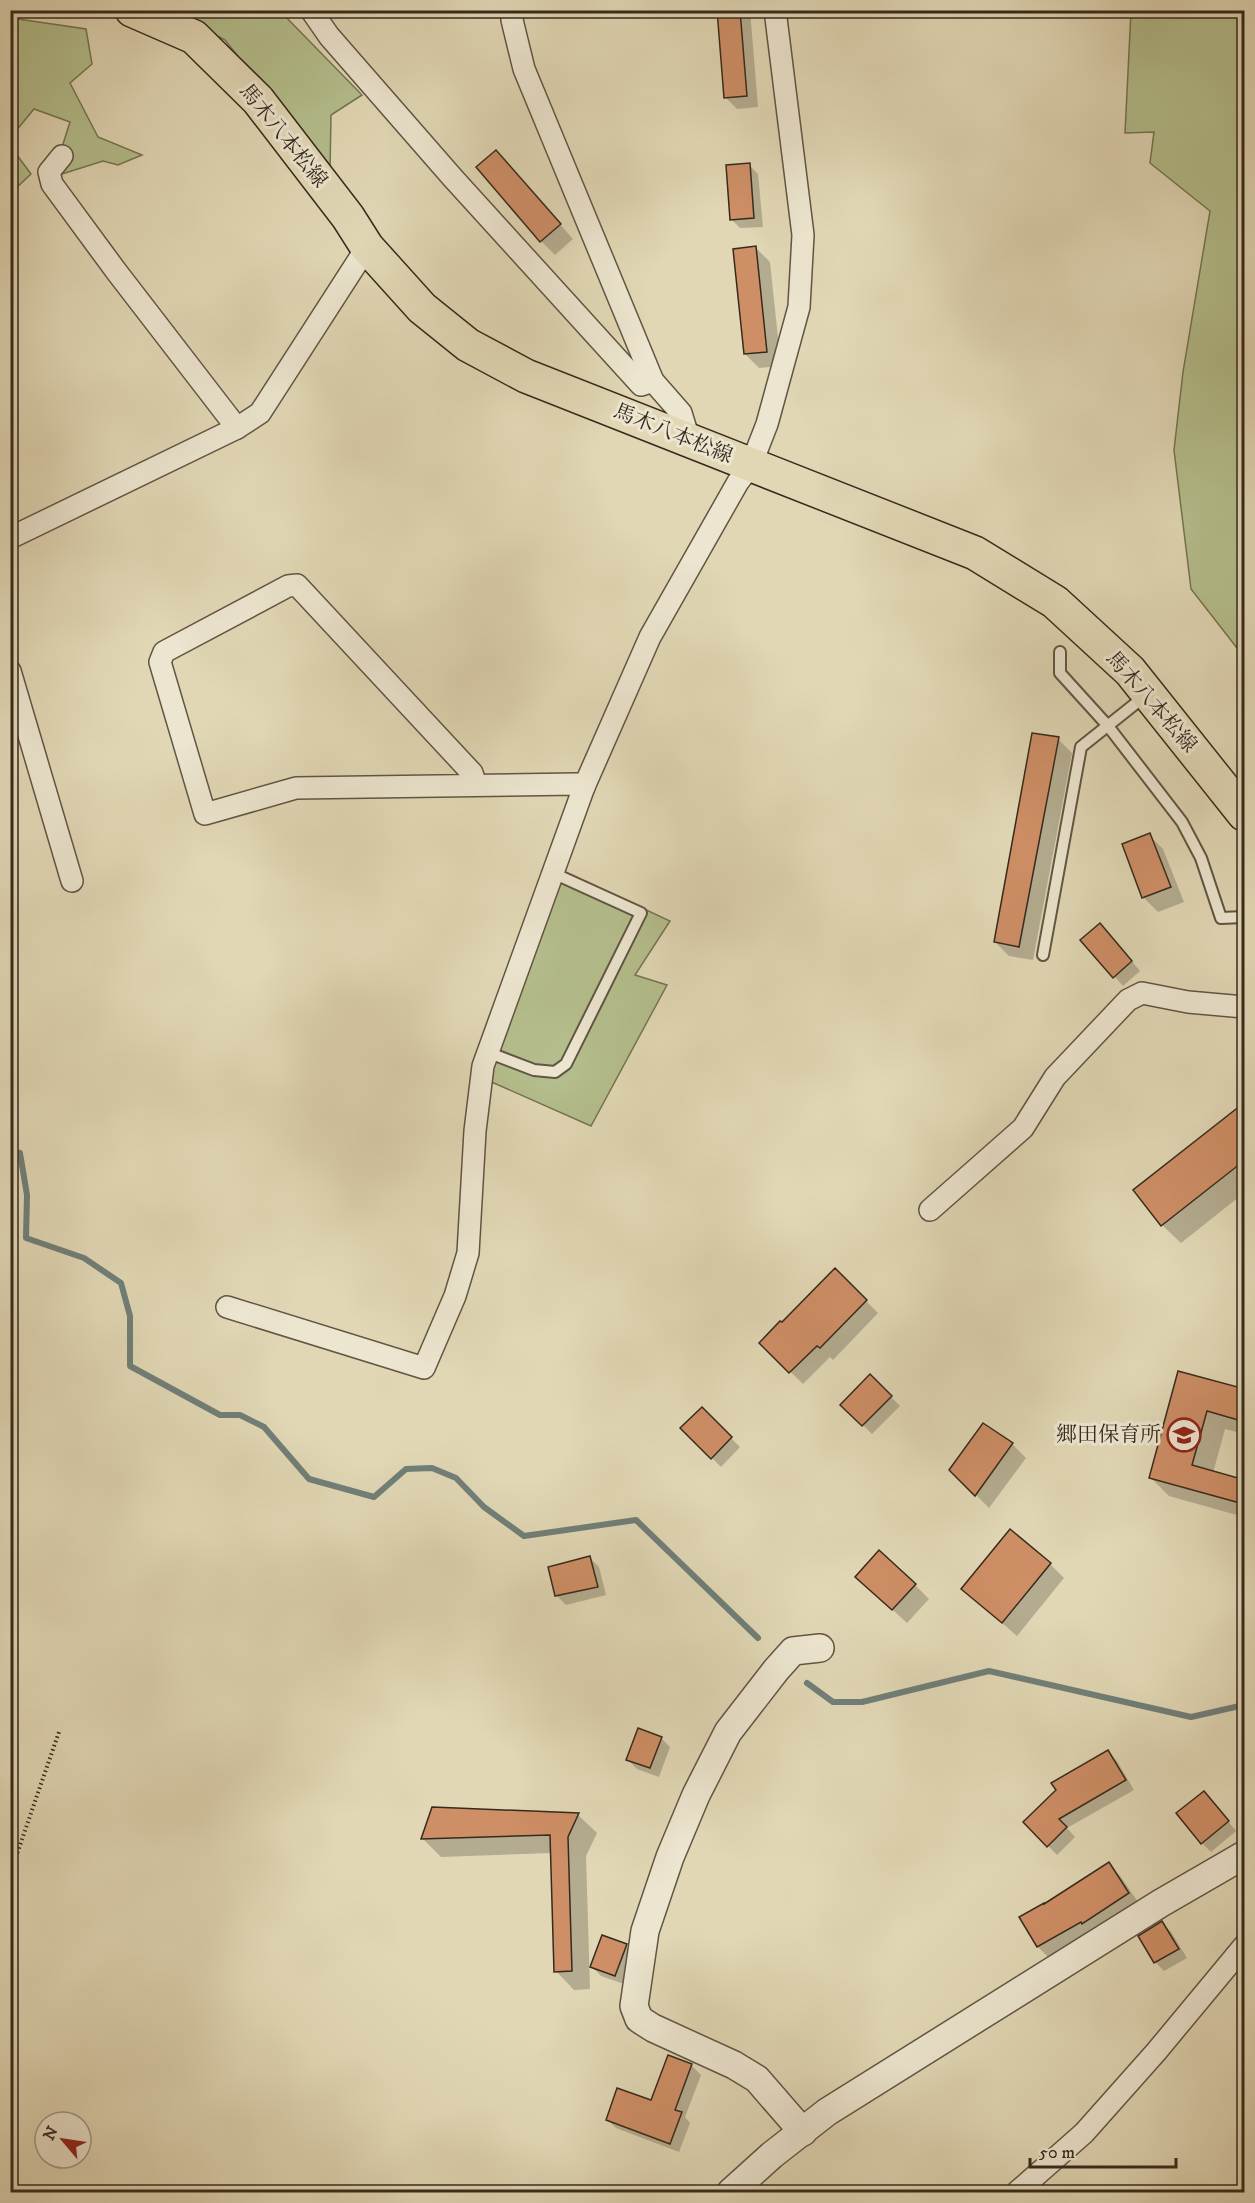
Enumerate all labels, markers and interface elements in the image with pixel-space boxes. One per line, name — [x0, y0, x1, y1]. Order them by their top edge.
street label: 馬木八本松線 — [233, 79, 333, 193]
street label: 馬木八本松線 — [610, 398, 736, 470]
street label: 馬木八本松線 — [1100, 646, 1202, 758]
school or university icon: 郷田保育所 — [1166, 1417, 1202, 1453]
place label: 郷田保育所 — [1056, 1422, 1161, 1448]
north arrow — [33, 2110, 93, 2170]
text: N — [39, 2123, 63, 2144]
scale bar — [1030, 2131, 1176, 2169]
text: 50 m — [1039, 2142, 1075, 2164]

